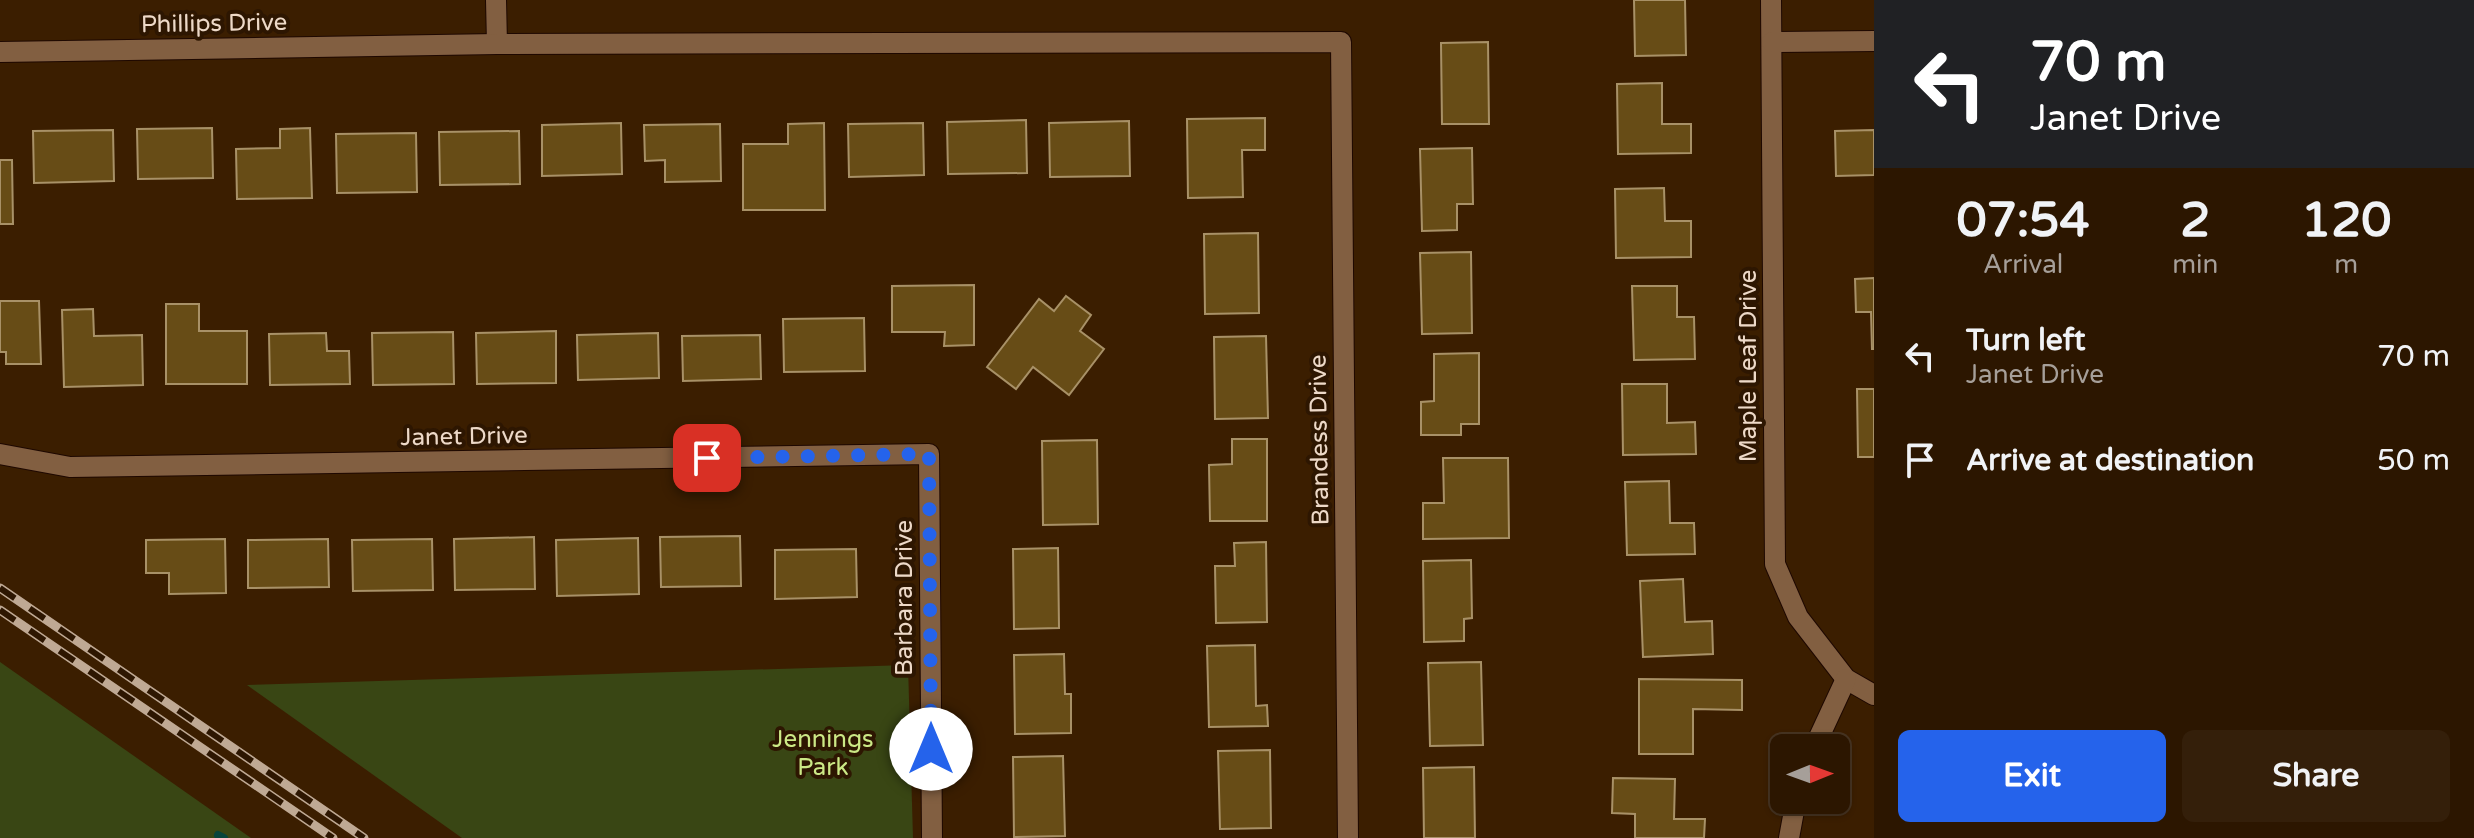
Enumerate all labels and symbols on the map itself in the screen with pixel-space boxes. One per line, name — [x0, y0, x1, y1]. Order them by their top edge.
street label: Phillips Drive — [141, 8, 288, 39]
street label: Maple Leaf Drive — [1734, 270, 1763, 462]
street label: Brandess Drive — [1304, 354, 1335, 526]
street label: Janet Drive — [400, 421, 528, 452]
pin — [673, 424, 741, 492]
street label: Barbara Drive — [890, 520, 919, 676]
position arrow — [889, 707, 973, 791]
park label: Jennings Park — [772, 725, 874, 782]
north arrow — [1770, 734, 1850, 814]

